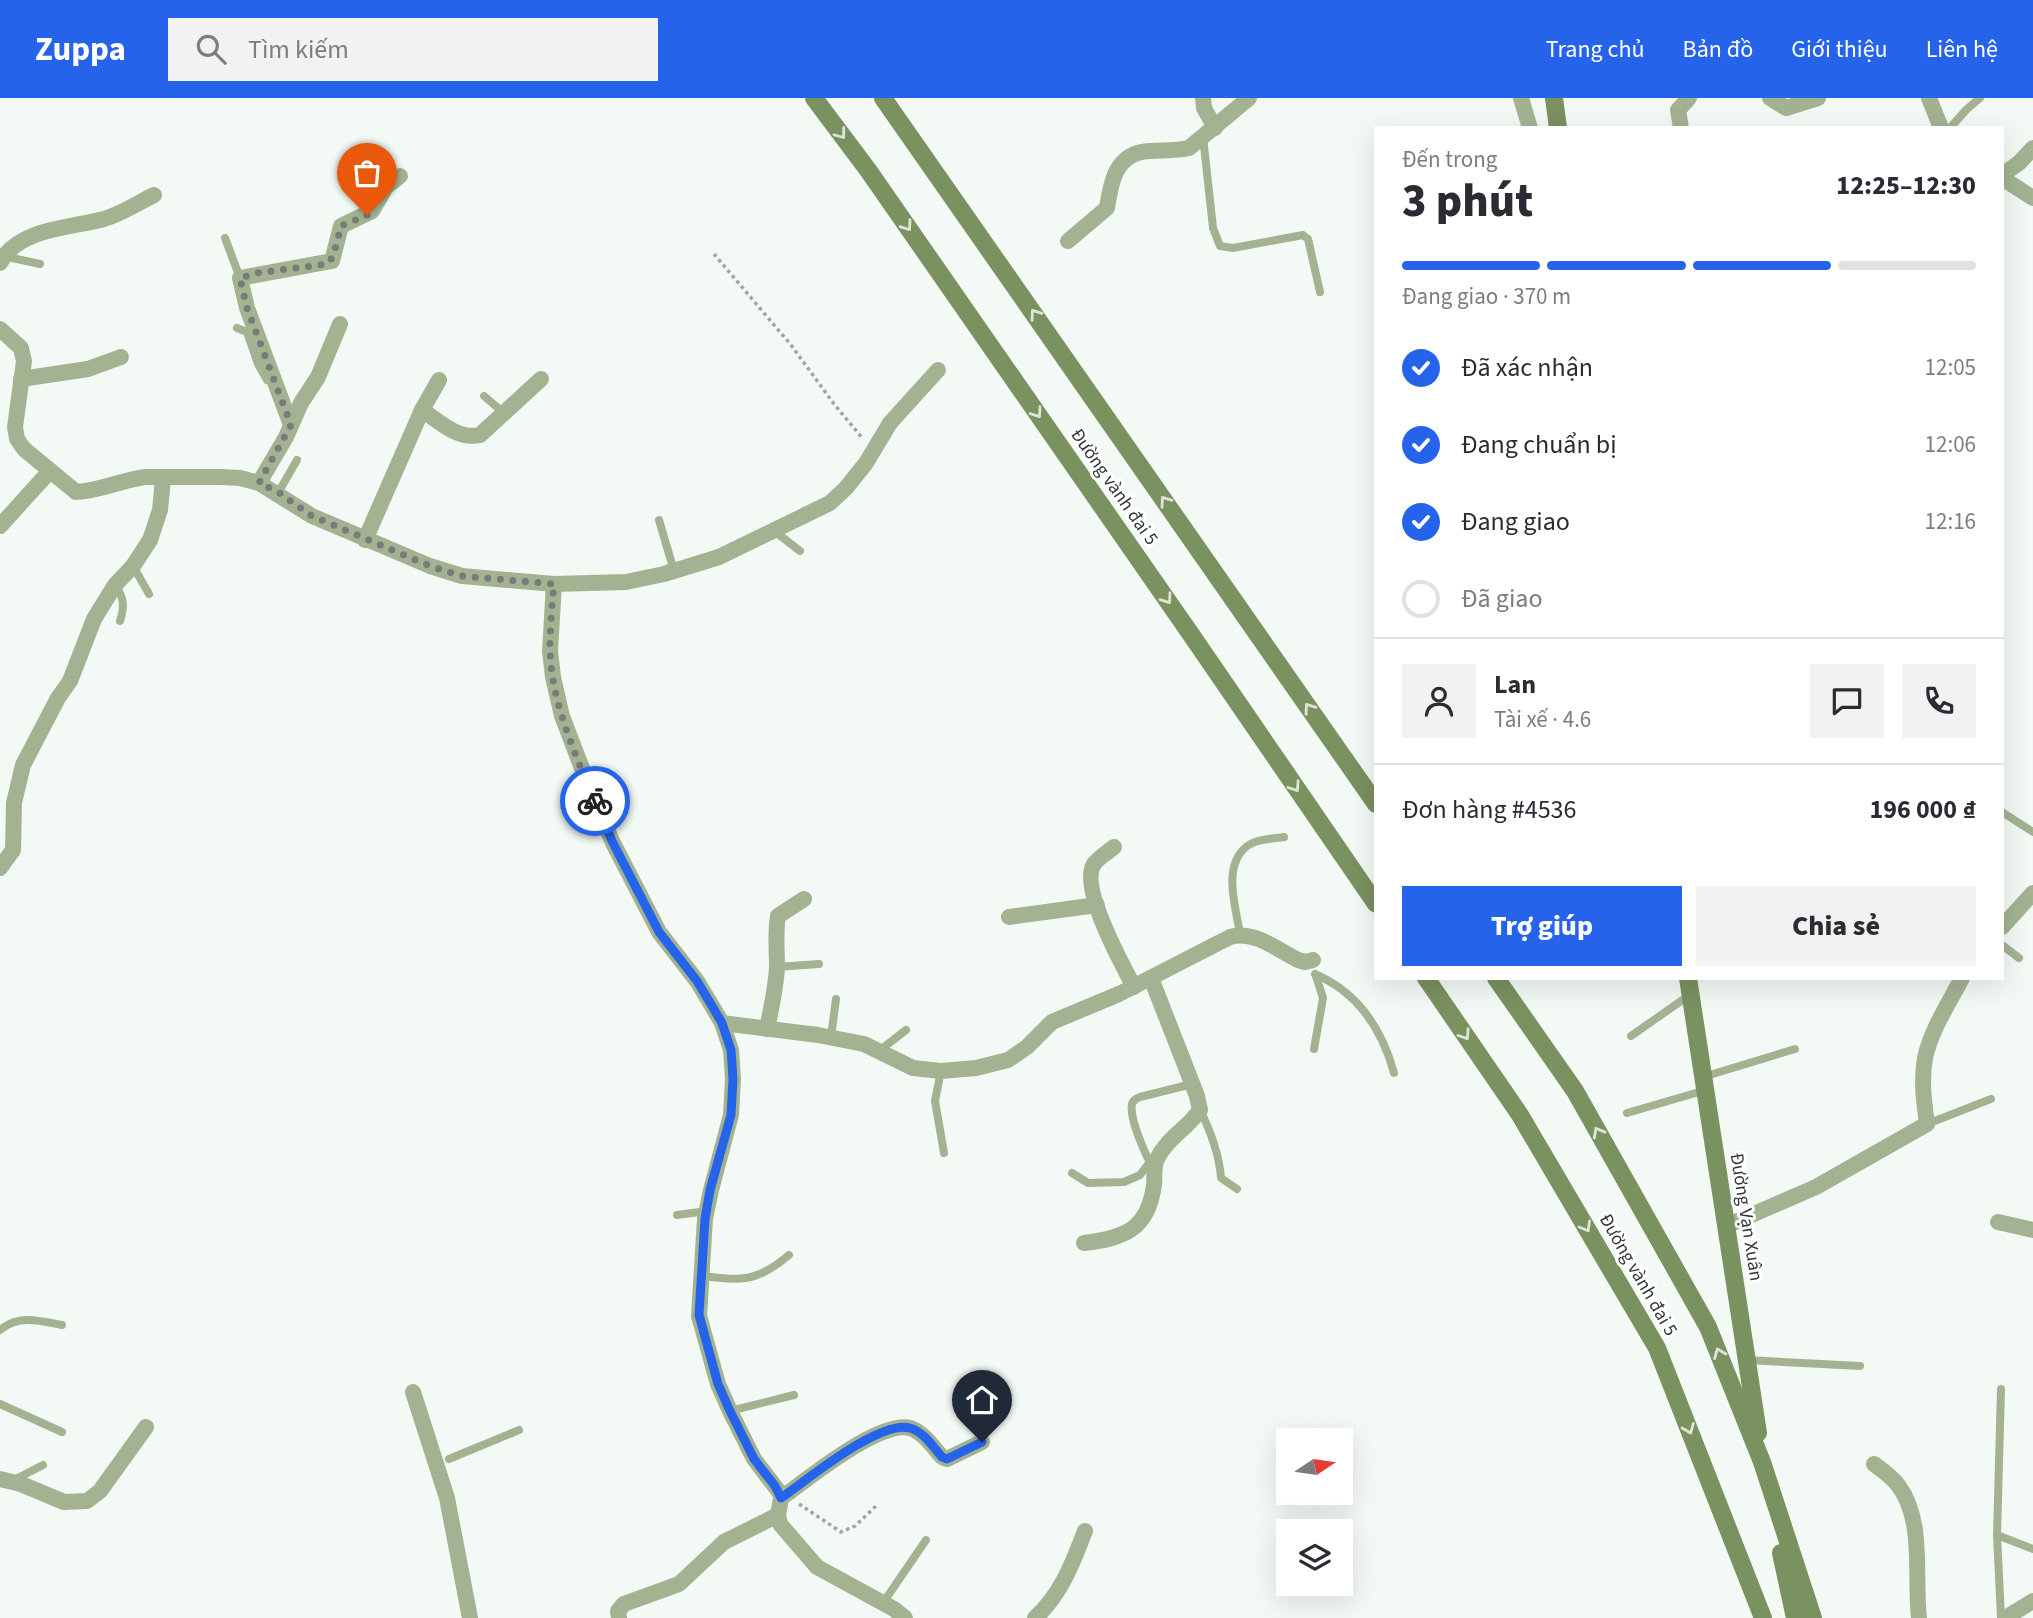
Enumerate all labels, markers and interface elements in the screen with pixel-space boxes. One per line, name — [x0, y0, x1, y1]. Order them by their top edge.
search box — [168, 18, 658, 81]
text: Zuppa — [35, 26, 126, 73]
icon: search — [192, 30, 230, 68]
text: Tìm kiếm — [248, 31, 349, 68]
text: Trang chủ — [1546, 32, 1645, 67]
text: Bản đồ — [1683, 32, 1753, 67]
text: Giới thiệu — [1791, 32, 1888, 67]
text: Liên hệ — [1926, 32, 1998, 67]
one-way arrow — [832, 126, 845, 139]
pin — [337, 143, 397, 215]
text: Đến trong — [1402, 143, 1497, 176]
icon: bag — [348, 154, 386, 192]
text: 12:25–12:30 — [1836, 167, 1976, 204]
text: 3 phút — [1402, 169, 1533, 234]
one-way arrow — [899, 218, 911, 231]
text: Đang giao · 370 m — [1402, 280, 1571, 313]
one-way arrow — [1030, 309, 1043, 322]
icon: check — [1402, 349, 1440, 387]
text: Đã xác nhận — [1461, 349, 1593, 386]
text: 12:05 — [1925, 351, 1976, 384]
one-way arrow — [1029, 405, 1041, 418]
street label: Đường vành đai 5 — [1064, 423, 1164, 551]
icon: check — [1402, 426, 1440, 464]
text: Đang chuẩn bị — [1461, 426, 1617, 463]
text: 12:06 — [1925, 428, 1976, 461]
one-way arrow — [1161, 496, 1173, 509]
icon: check — [1402, 503, 1440, 541]
text: Đang giao — [1461, 503, 1570, 540]
text: 12:16 — [1925, 505, 1976, 538]
text: Đã giao — [1461, 580, 1543, 617]
one-way arrow — [1159, 592, 1172, 605]
button: person — [1402, 664, 1476, 738]
button: chat — [1810, 664, 1884, 738]
button: phone — [1902, 664, 1976, 738]
text: Lan — [1494, 666, 1536, 703]
one-way arrow — [1305, 703, 1317, 716]
text: Tài xế · 4.6 — [1494, 703, 1591, 736]
courier — [560, 766, 630, 836]
one-way arrow — [1287, 779, 1299, 792]
icon: bike — [576, 782, 614, 820]
text: Đơn hàng #4536 — [1402, 791, 1576, 828]
text: 196 000 ₫ — [1870, 791, 1976, 828]
button: Trợ giúp — [1402, 886, 1682, 966]
button: Chia sẻ — [1696, 886, 1976, 966]
one-way arrow — [1457, 1027, 1470, 1040]
one-way arrow — [1593, 1127, 1606, 1140]
street label: Đường Vạn Xuân — [1723, 1151, 1769, 1283]
street label: Đường vành đai 5 — [1592, 1209, 1684, 1341]
one-way arrow — [1577, 1220, 1590, 1233]
one-way arrow — [1713, 1348, 1727, 1360]
pin — [952, 1370, 1012, 1442]
icon: home — [963, 1381, 1001, 1419]
one-way arrow — [1680, 1423, 1694, 1435]
north arrow — [1276, 1428, 1353, 1505]
map controls — [1276, 1428, 1353, 1596]
button: layers — [1276, 1519, 1353, 1596]

